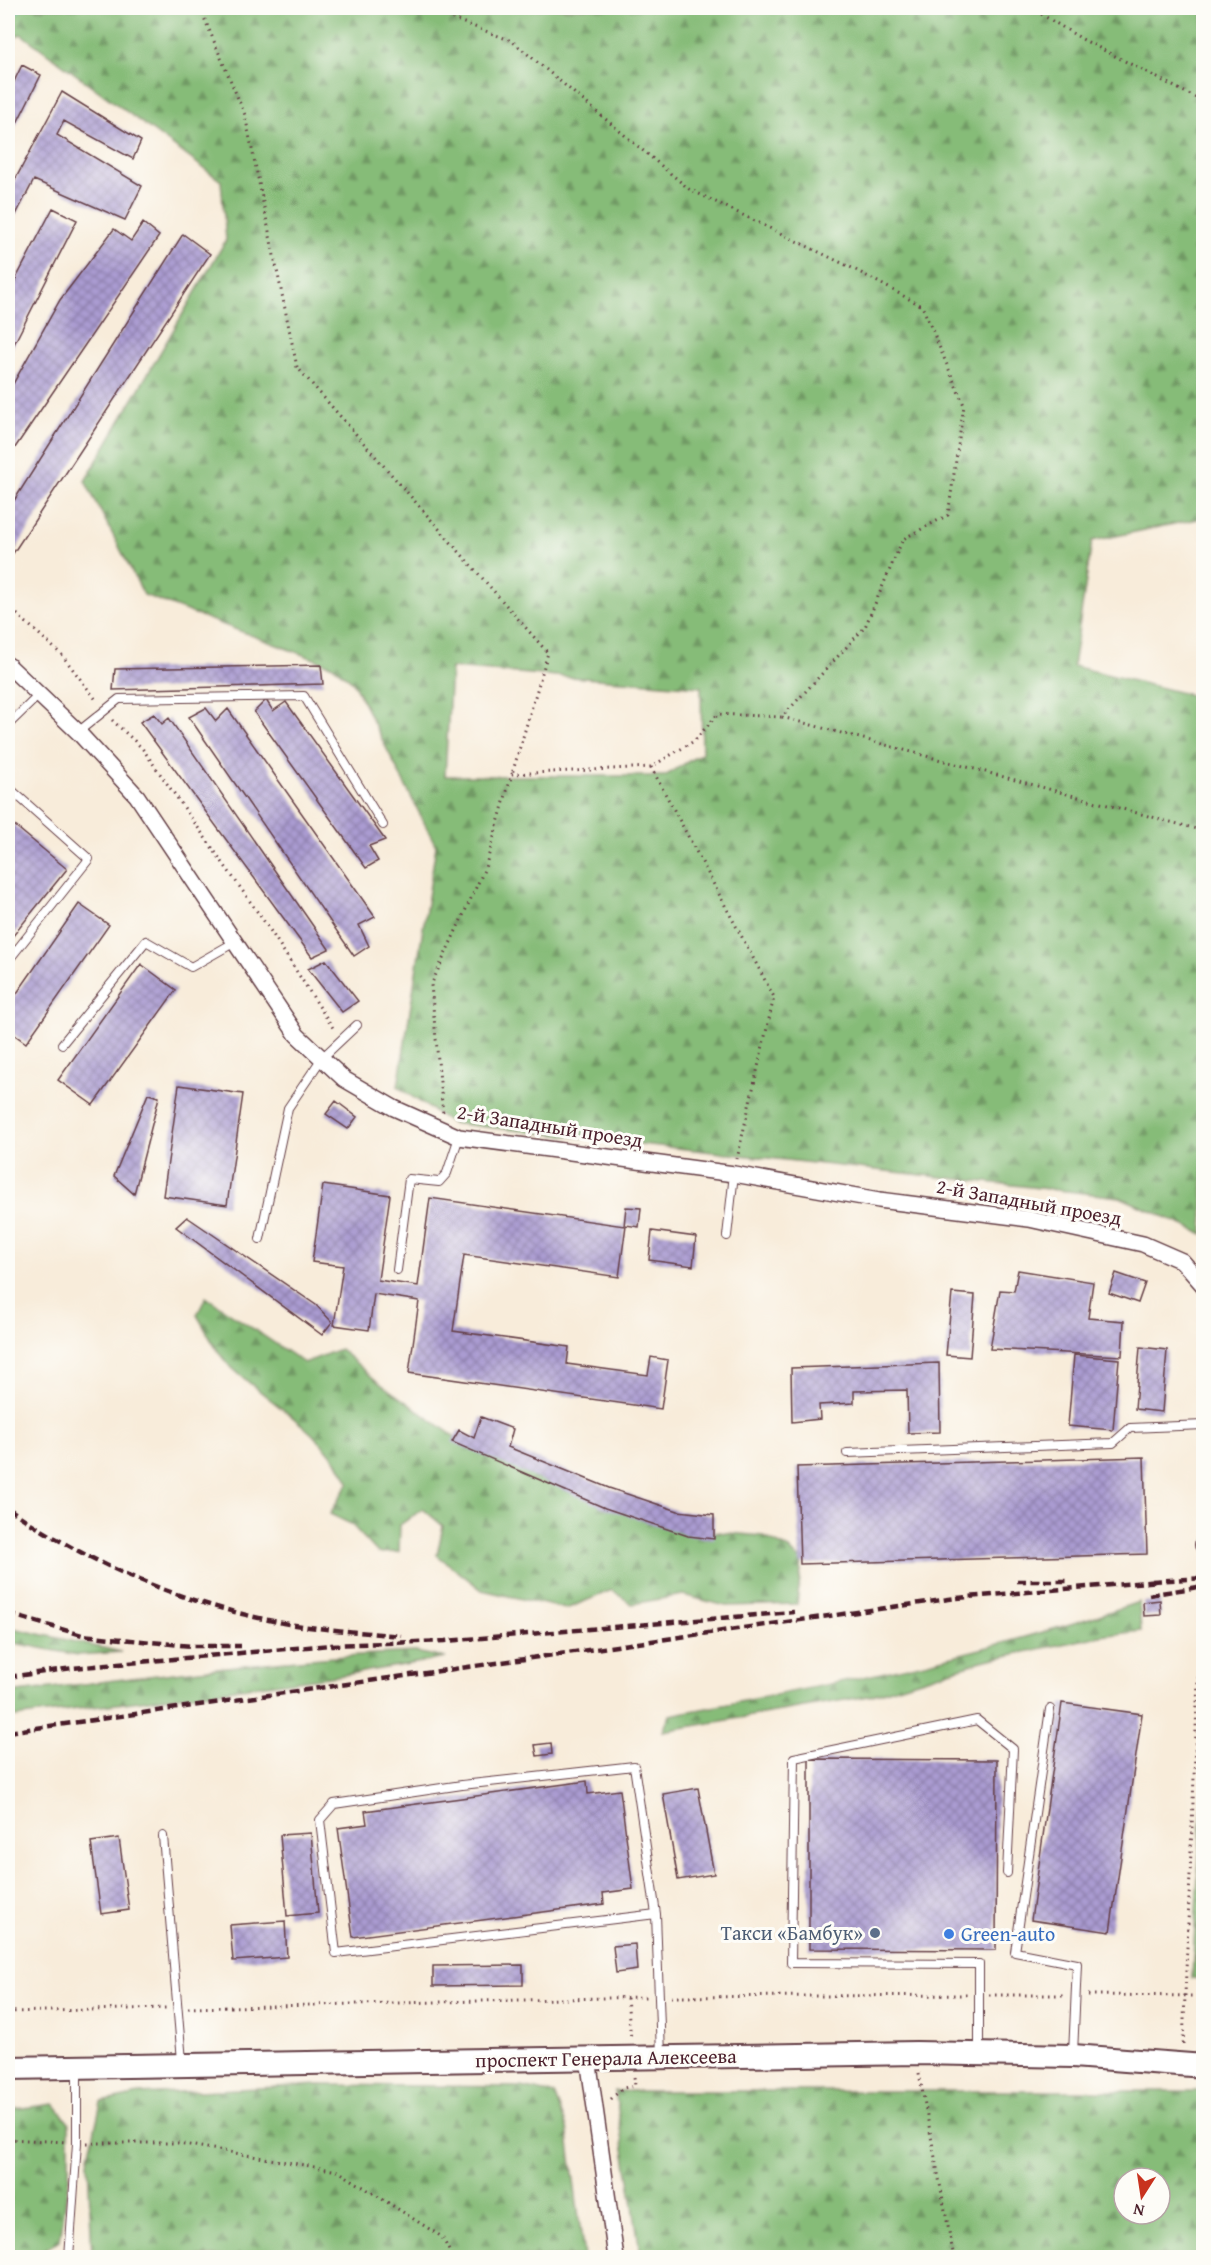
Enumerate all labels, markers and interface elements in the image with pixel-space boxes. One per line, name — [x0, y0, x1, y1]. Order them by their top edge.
street label: 2-й Западный проезд — [455, 1097, 645, 1155]
street label: 2-й Западный проезд — [934, 1171, 1124, 1232]
place label: Такси «Бамбук» — [721, 1918, 863, 1947]
place label: Green-auto — [961, 1919, 1055, 1948]
marker: Такси «Бамбук» — [868, 1926, 882, 1940]
marker: Green-auto — [942, 1927, 956, 1941]
street label: проспект Генерала Алексеева — [475, 2041, 737, 2074]
north arrow — [1112, 2166, 1172, 2226]
text: N — [1131, 2198, 1147, 2224]

